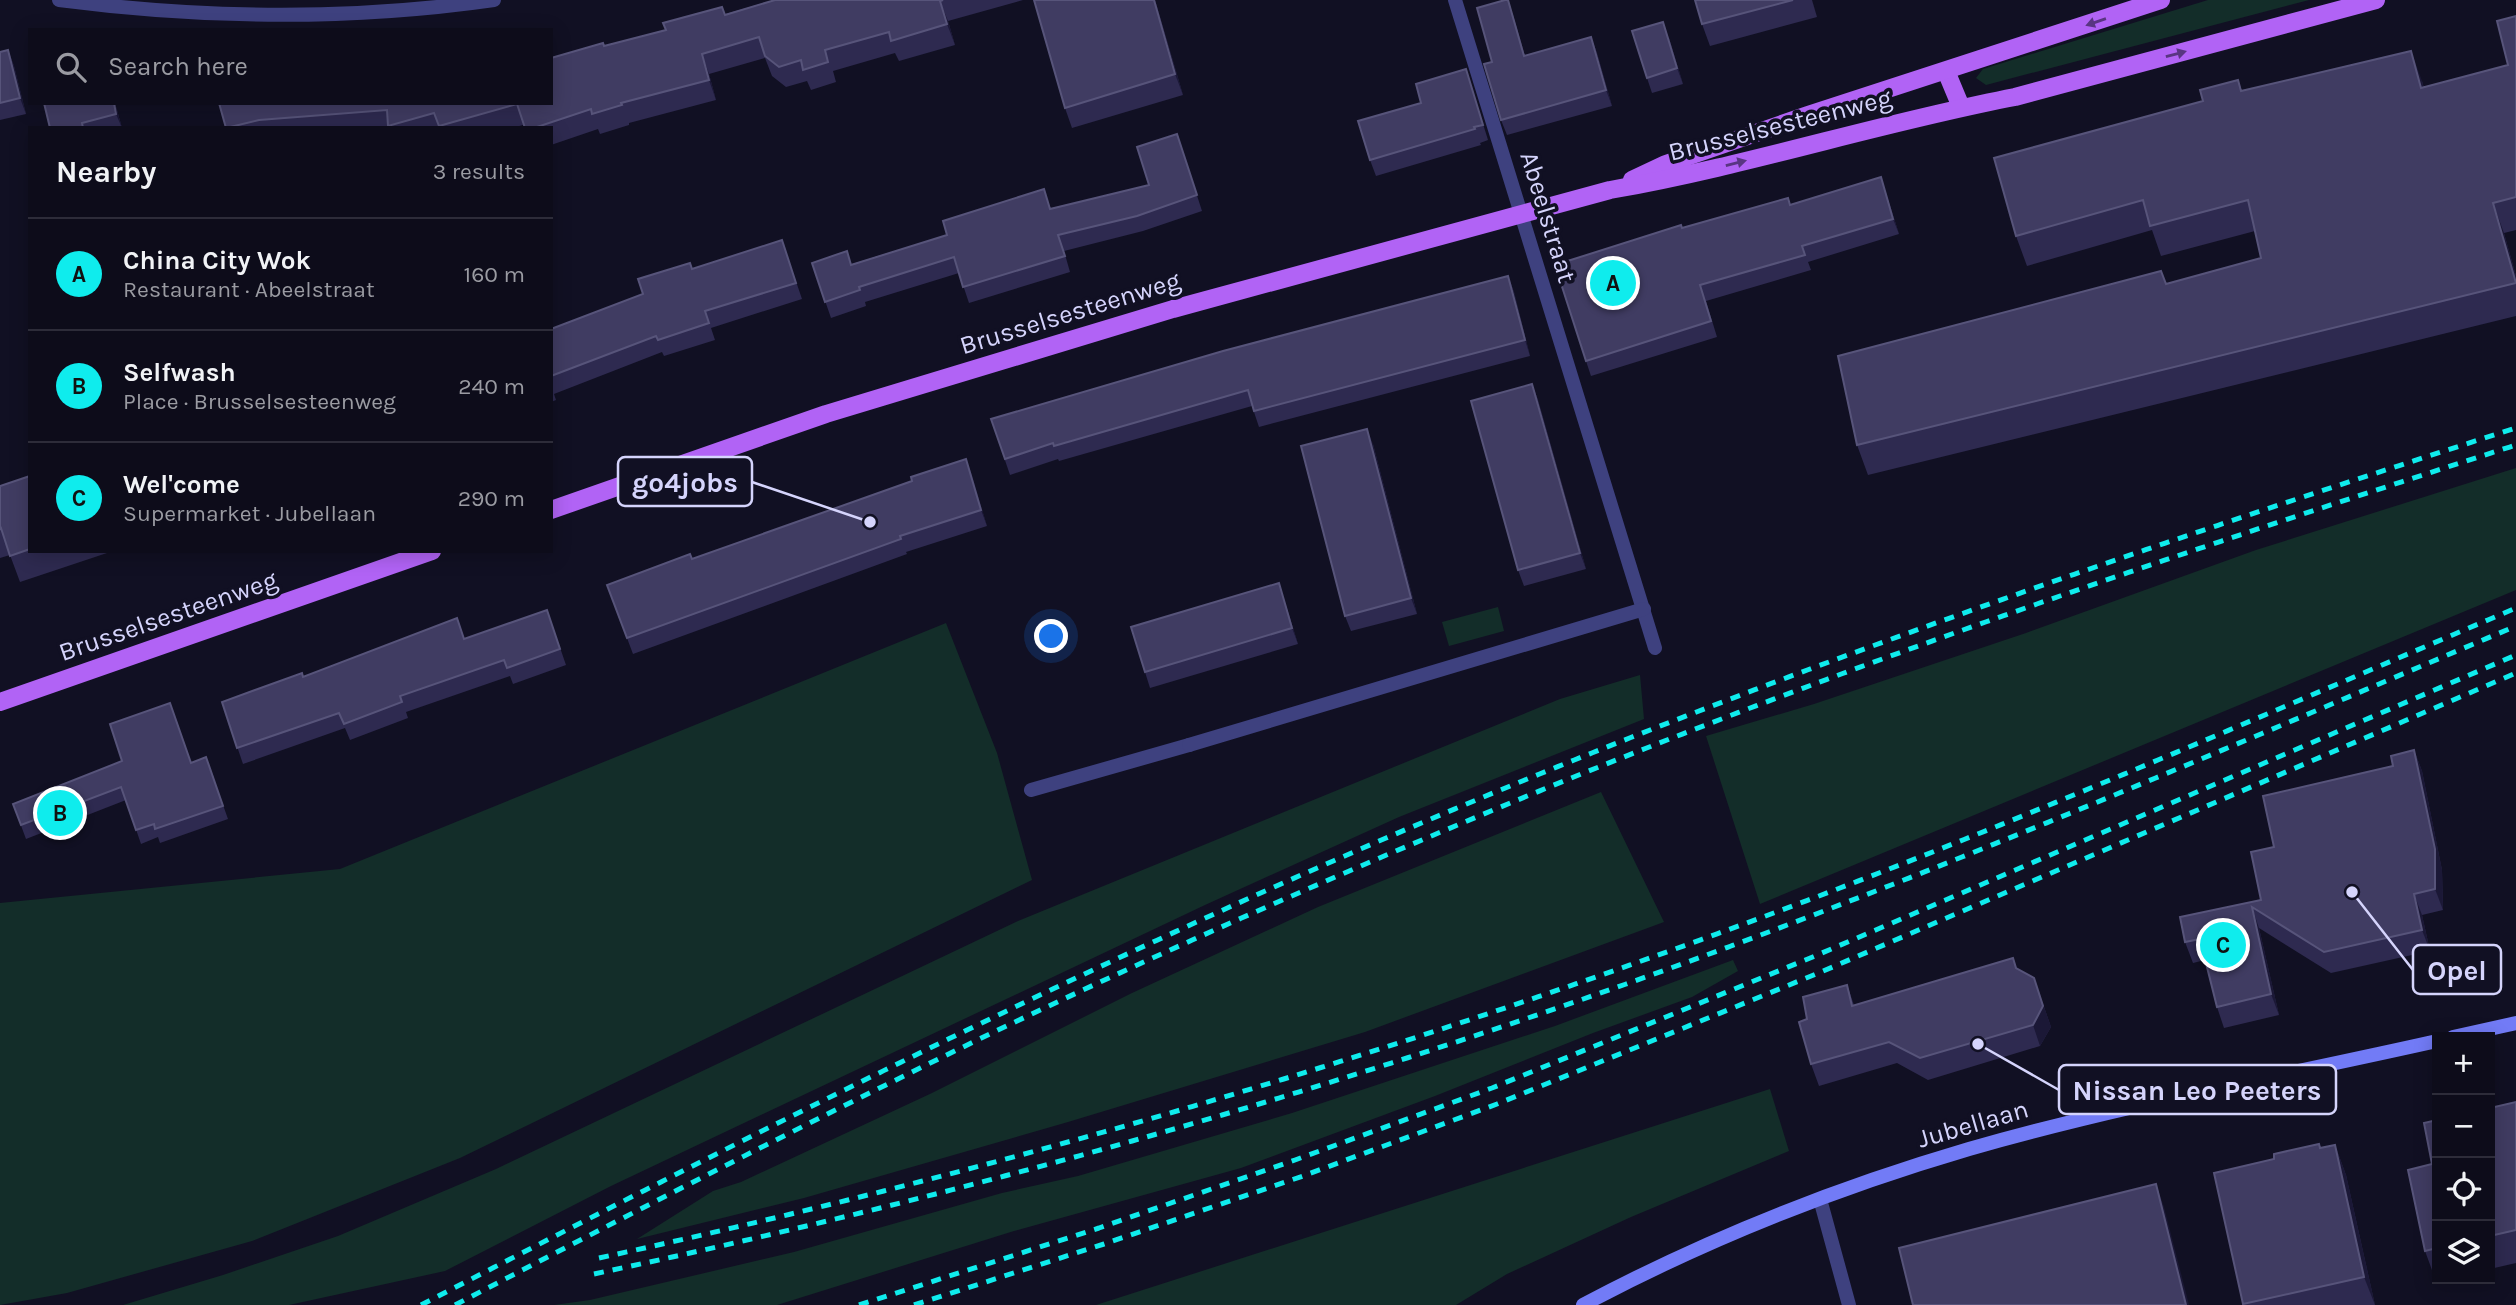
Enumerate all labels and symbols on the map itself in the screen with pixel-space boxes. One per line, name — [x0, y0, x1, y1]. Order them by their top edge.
one-way arrow — [2085, 17, 2106, 28]
one-way arrow — [2165, 48, 2187, 59]
street label: Brusselsesteenweg — [1665, 82, 1895, 168]
street label: Abeelstraat — [1513, 148, 1583, 287]
one-way arrow — [1725, 157, 1747, 168]
pin: A — [1590, 257, 1636, 309]
street label: Brusselsesteenweg — [956, 265, 1184, 361]
callout: go4jobs — [618, 457, 752, 506]
text: go4jobs — [632, 466, 738, 499]
street label: Brusselsesteenweg — [55, 564, 282, 668]
your location — [1034, 619, 1068, 653]
pin: B — [37, 787, 83, 839]
pin: C — [2200, 919, 2246, 971]
callout: Opel — [2413, 945, 2501, 994]
text: Opel — [2427, 954, 2487, 987]
callout: Nissan Leo Peeters — [2059, 1065, 2336, 1114]
text: Nissan Leo Peeters — [2073, 1074, 2321, 1107]
street label: Jubellaan — [1914, 1093, 2032, 1155]

